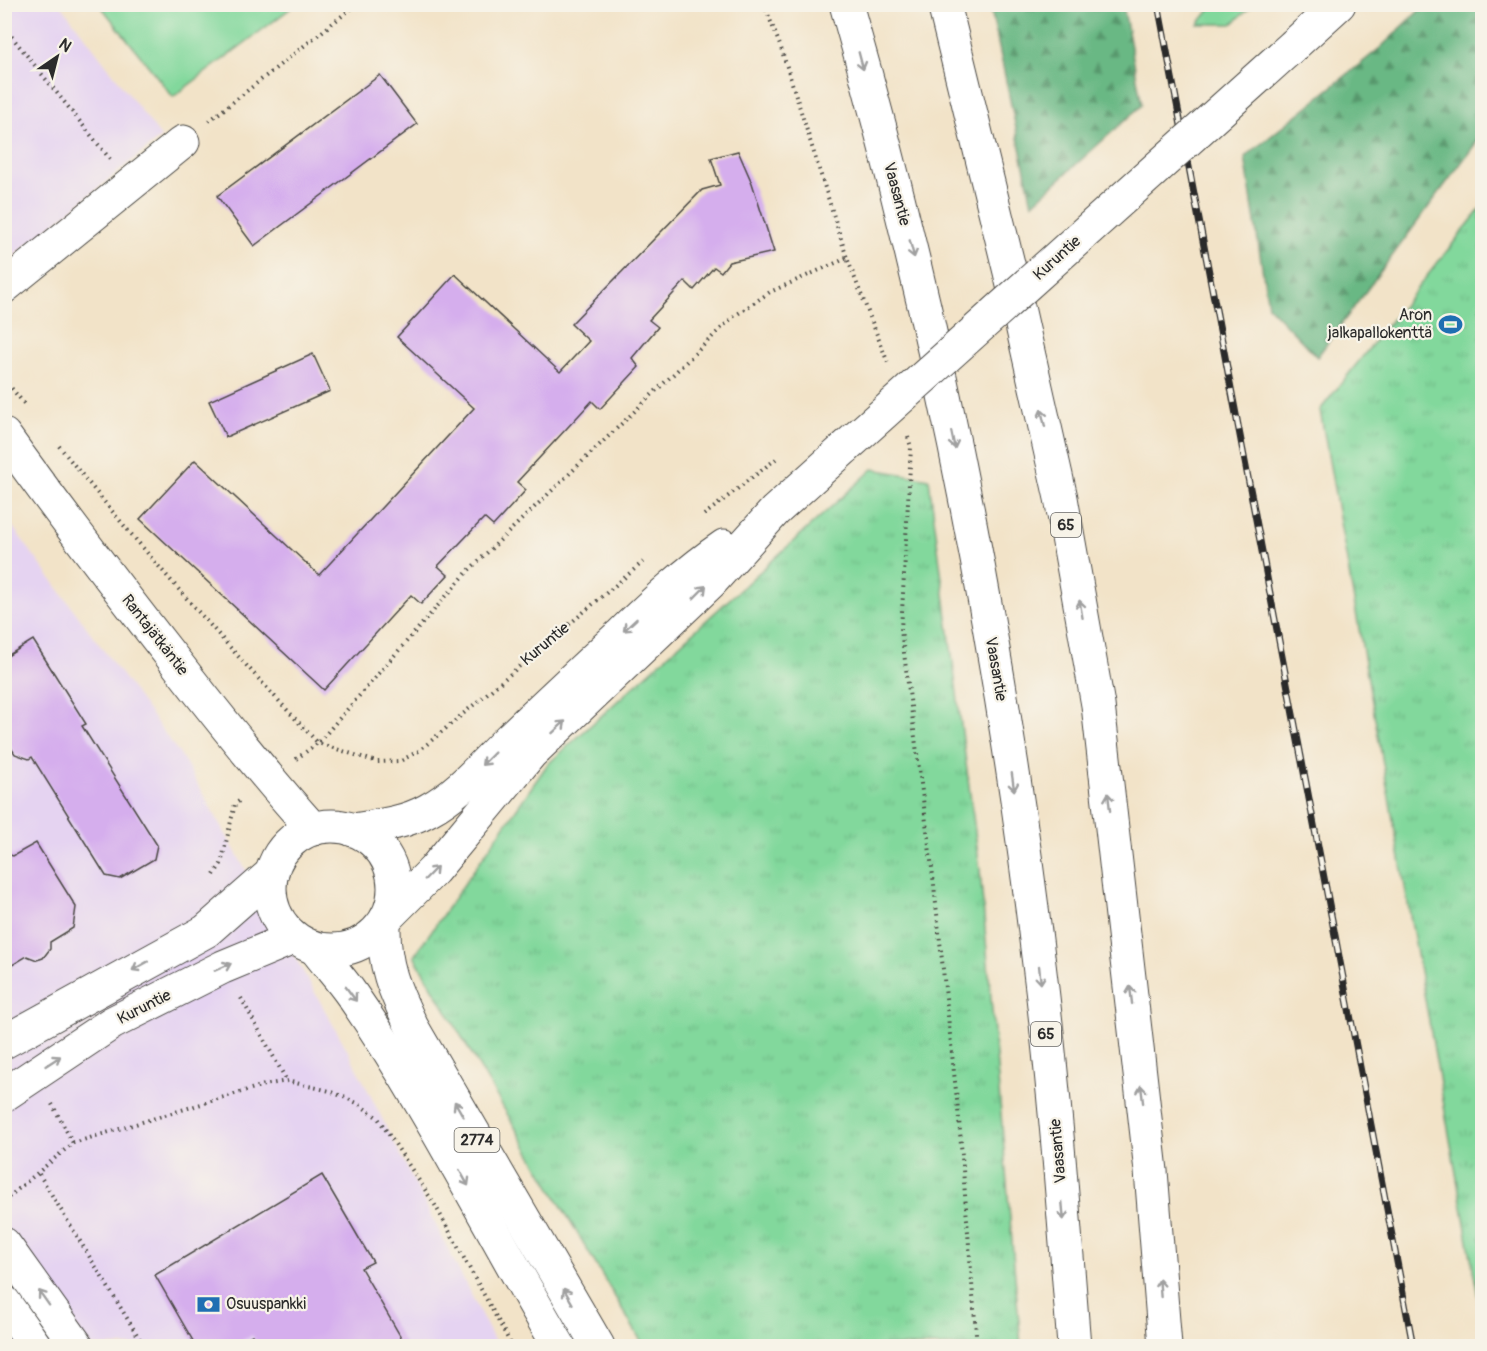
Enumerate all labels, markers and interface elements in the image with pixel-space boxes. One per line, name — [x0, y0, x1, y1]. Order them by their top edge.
north arrow — [27, 27, 87, 87]
text: N — [55, 34, 75, 57]
one-way arrow — [856, 51, 868, 70]
street label: Vaasantie — [879, 160, 915, 228]
street label: Kuruntie — [1029, 231, 1085, 285]
one-way arrow — [906, 239, 918, 258]
place label: Aron jalkapallokenttä — [1327, 305, 1432, 343]
sports icon: Aron jalkapallokenttä — [1437, 311, 1463, 337]
one-way arrow — [1037, 408, 1048, 428]
one-way arrow — [948, 430, 959, 449]
road number: 65 — [1051, 513, 1081, 537]
one-way arrow — [693, 585, 707, 600]
street label: Rantajätkäntie — [117, 591, 193, 680]
one-way arrow — [1075, 600, 1086, 619]
street label: Kuruntie — [517, 618, 574, 670]
one-way arrow — [623, 618, 638, 632]
street label: Vaasantie — [981, 635, 1011, 703]
one-way arrow — [552, 720, 567, 734]
one-way arrow — [481, 751, 496, 766]
one-way arrow — [1008, 771, 1019, 791]
one-way arrow — [1103, 792, 1114, 812]
one-way arrow — [423, 866, 438, 881]
one-way arrow — [131, 961, 148, 973]
one-way arrow — [213, 961, 232, 972]
one-way arrow — [1035, 964, 1046, 984]
street label: Kuruntie — [114, 985, 174, 1029]
one-way arrow — [345, 986, 357, 1002]
one-way arrow — [1125, 986, 1136, 1006]
road number: 65 — [1031, 1022, 1061, 1046]
one-way arrow — [44, 1055, 61, 1068]
one-way arrow — [1136, 1085, 1147, 1104]
one-way arrow — [453, 1101, 465, 1118]
street label: Vaasantie — [1045, 1118, 1071, 1184]
road number: 2774 — [454, 1128, 500, 1152]
one-way arrow — [458, 1169, 470, 1186]
one-way arrow — [1058, 1200, 1069, 1220]
one-way arrow — [1154, 1279, 1165, 1299]
one-way arrow — [562, 1288, 574, 1305]
one-way arrow — [38, 1291, 50, 1307]
bank icon: Osuuspankki — [195, 1291, 221, 1317]
place label: Osuuspankki — [226, 1294, 306, 1314]

